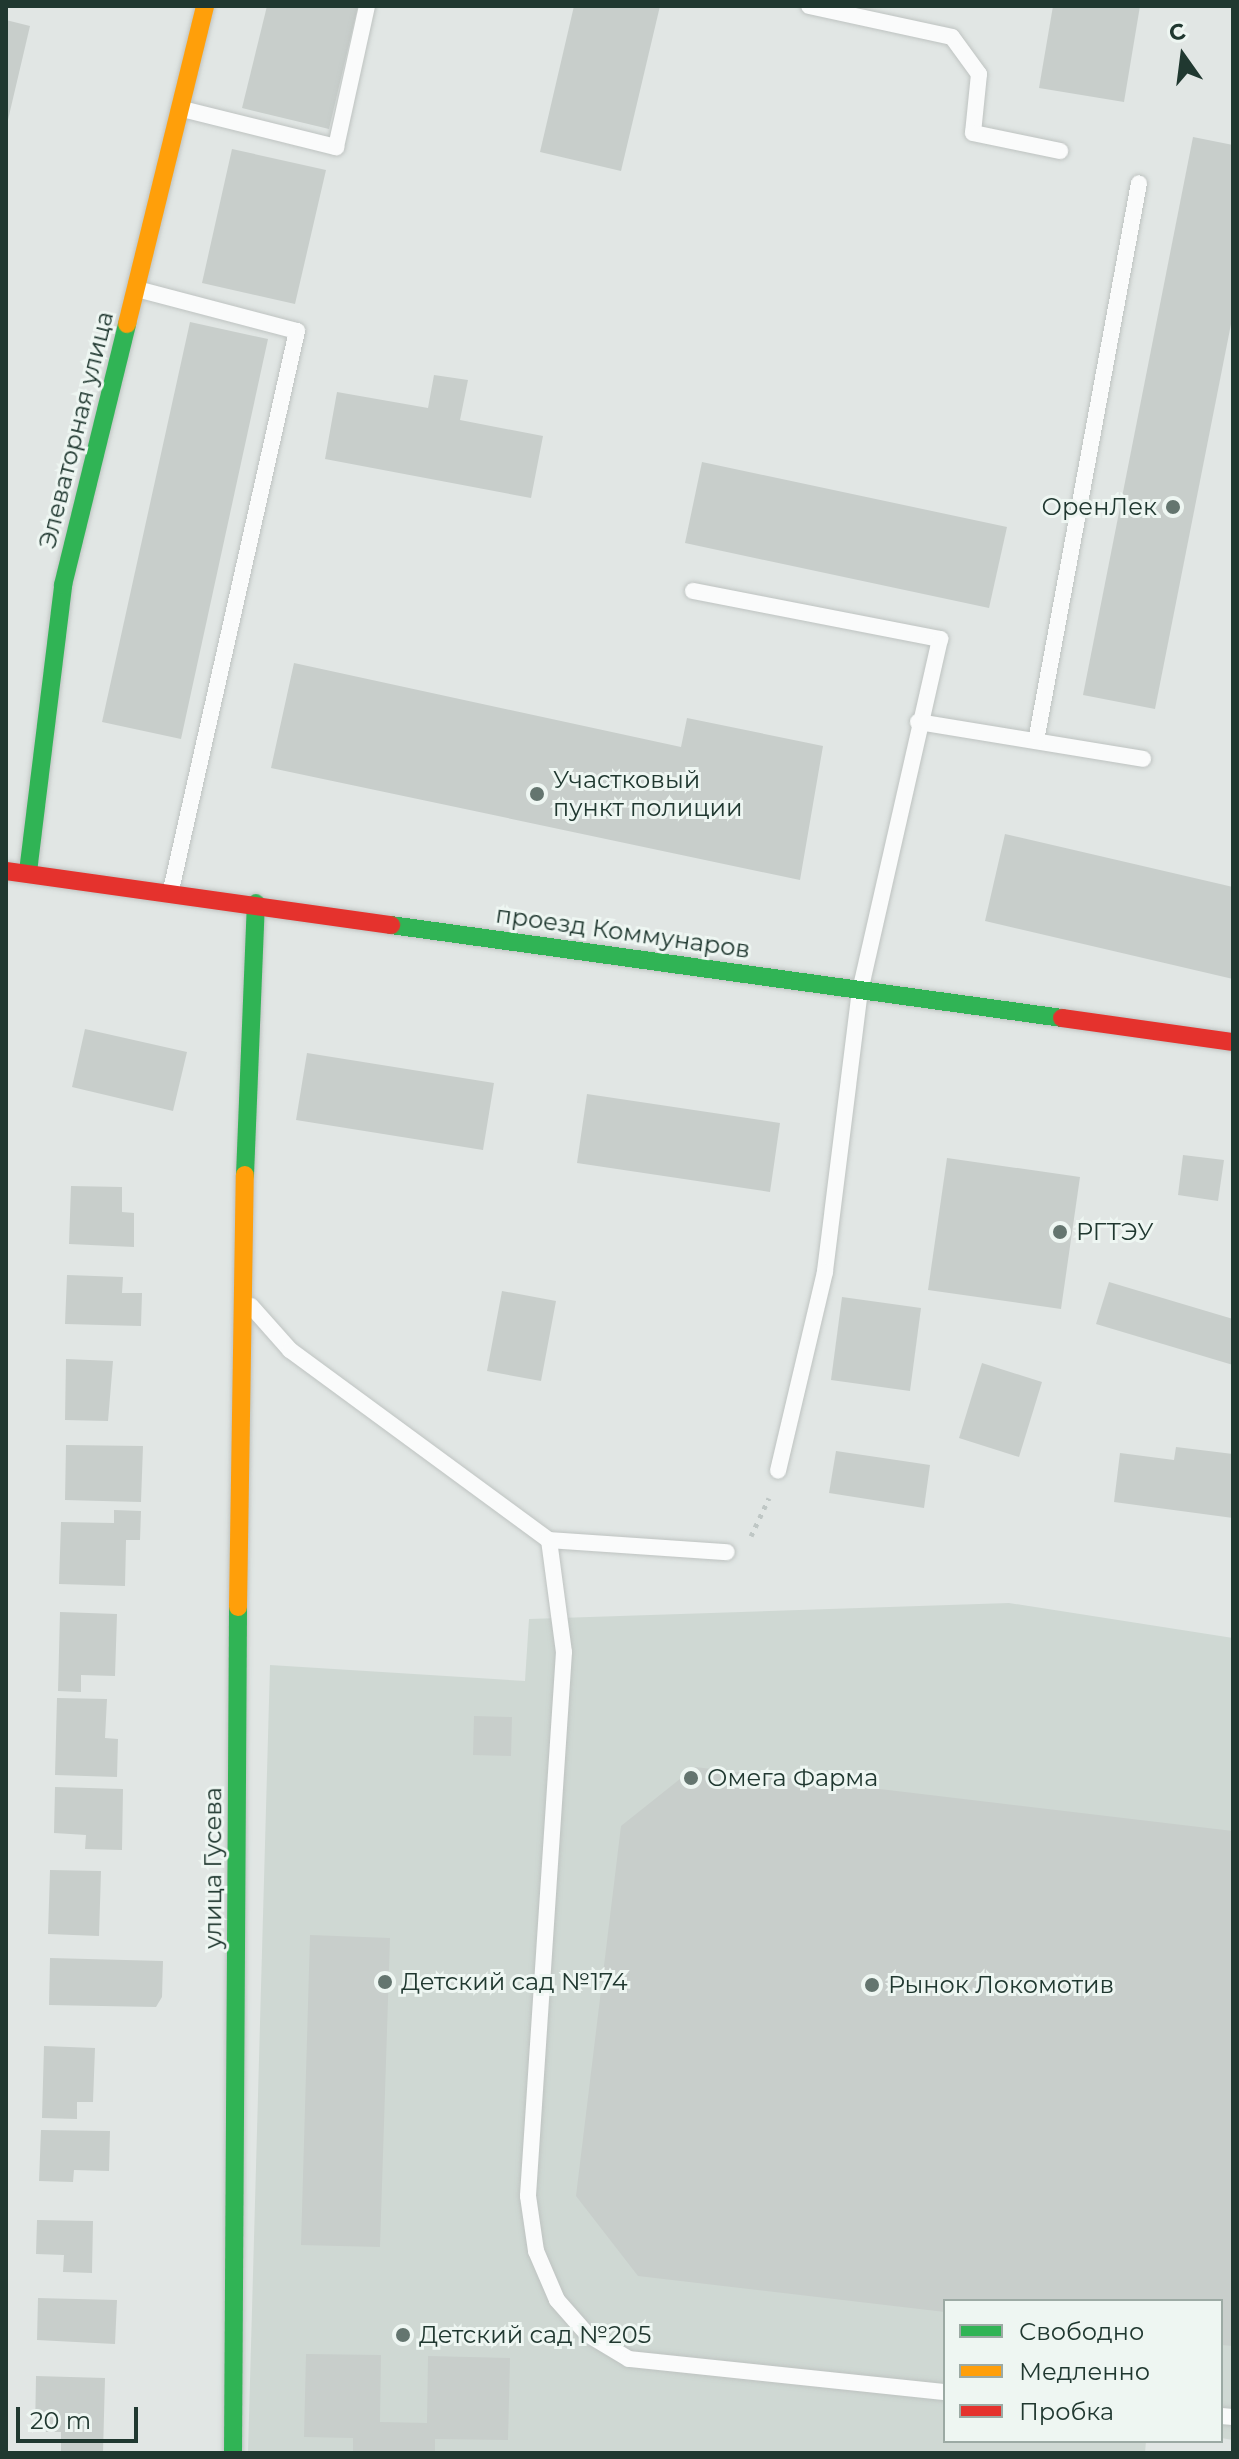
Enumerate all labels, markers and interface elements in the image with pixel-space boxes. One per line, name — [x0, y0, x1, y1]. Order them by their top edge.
north arrow — [1143, 16, 1223, 96]
text: С — [1166, 17, 1188, 47]
street label: Элеваторная улица — [33, 308, 119, 552]
place label: ОренЛек — [1041, 493, 1157, 521]
marker: ОренЛек — [1164, 498, 1182, 516]
place label: Участковый пункт полиции — [553, 766, 743, 822]
marker: Участковый пункт полиции — [528, 785, 546, 803]
street label: проезд Коммунаров — [494, 900, 752, 964]
place label: РГТЭУ — [1076, 1218, 1154, 1246]
marker: РГТЭУ — [1051, 1223, 1069, 1241]
place label: Омега Фарма — [707, 1764, 878, 1792]
marker: Омега Фарма — [682, 1769, 700, 1787]
street label: улица Гусева — [199, 1787, 227, 1949]
place label: Детский сад №174 — [401, 1968, 628, 1996]
place label: Рынок Локомотив — [888, 1971, 1114, 1999]
marker: Детский сад №174 — [376, 1973, 394, 1991]
marker: Рынок Локомотив — [863, 1976, 881, 1994]
legend — [943, 2299, 1223, 2443]
text: Свободно — [1019, 2317, 1144, 2346]
place label: Детский сад №205 — [419, 2321, 651, 2349]
marker: Детский сад №205 — [394, 2326, 412, 2344]
text: Медленно — [1019, 2357, 1150, 2386]
scale bar — [20, 2391, 142, 2441]
text: Пробка — [1019, 2397, 1114, 2426]
text: 20 m — [30, 2406, 91, 2435]

